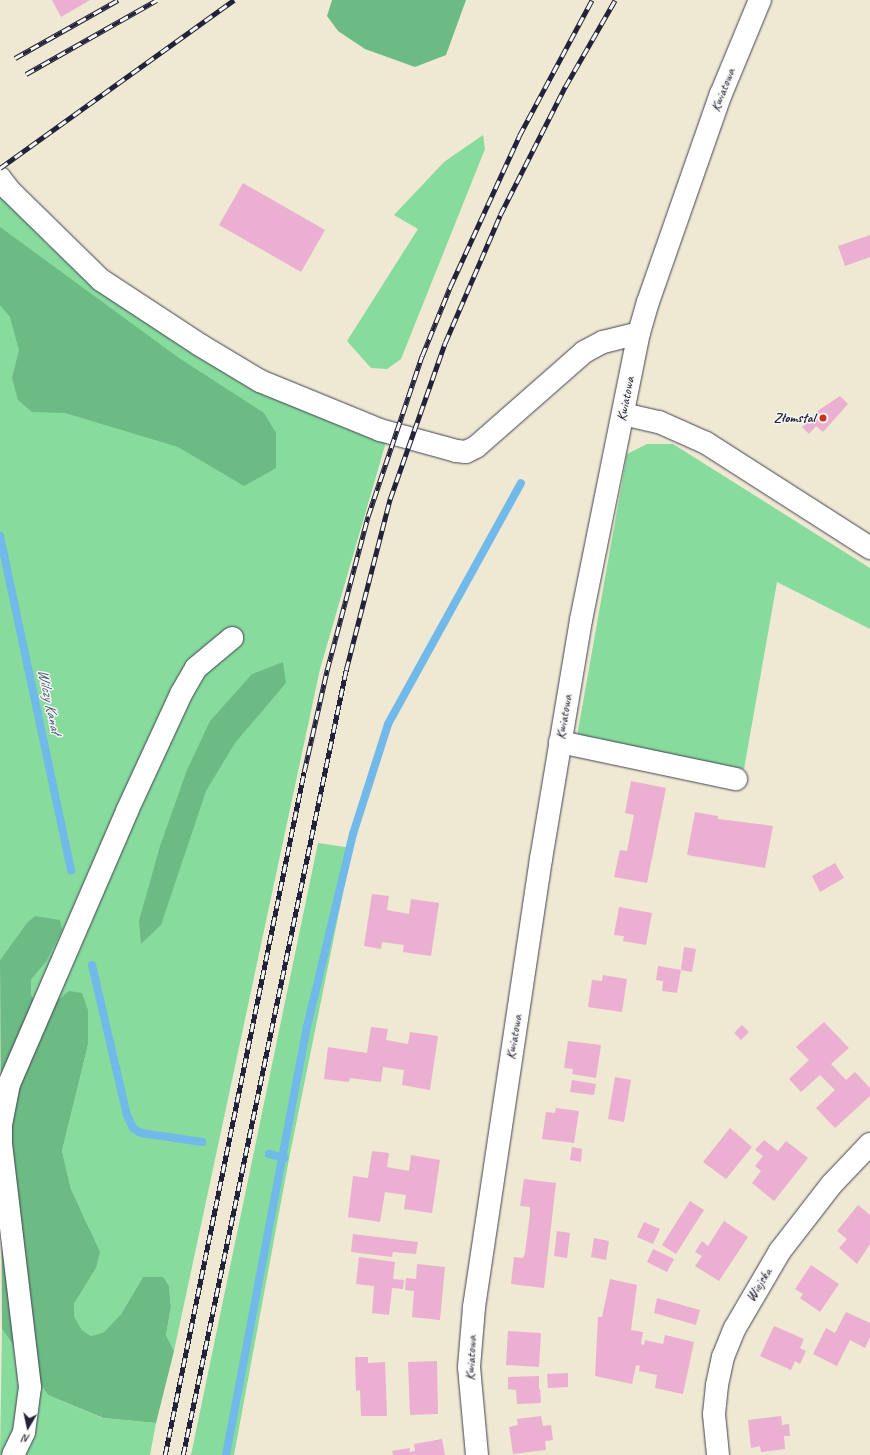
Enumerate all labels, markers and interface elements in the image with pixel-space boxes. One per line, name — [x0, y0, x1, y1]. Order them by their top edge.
street label: Kwiatowa — [707, 66, 739, 114]
street label: Kwiatowa — [613, 375, 639, 423]
place label: Złomstal — [774, 410, 815, 426]
marker: Złomstal — [818, 413, 828, 423]
water label: Wilczy Kanał — [33, 667, 65, 735]
street label: Kwiatowa — [552, 693, 576, 741]
street label: Kwiatowa — [502, 1013, 526, 1061]
street label: Wiejska — [742, 1265, 776, 1305]
street label: Kwiatowa — [462, 1335, 480, 1381]
north arrow — [8, 1407, 48, 1447]
text: N — [22, 1431, 31, 1446]

